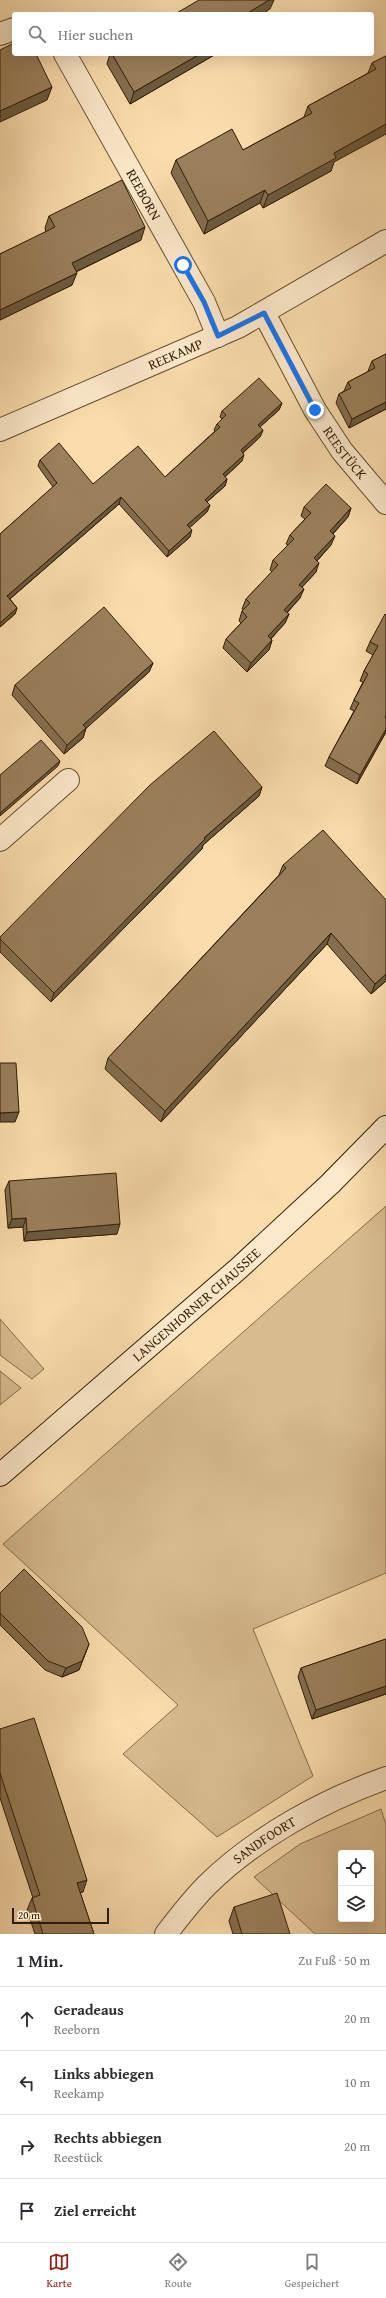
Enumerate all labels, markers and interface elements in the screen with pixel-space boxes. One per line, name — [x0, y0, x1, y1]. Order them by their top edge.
search box — [12, 12, 374, 56]
icon: search — [26, 23, 48, 45]
text: Hier suchen — [58, 24, 133, 45]
street label: REEBORN — [121, 165, 166, 224]
route start — [174, 256, 192, 274]
street label: REEKAMP — [145, 333, 206, 375]
route end — [306, 401, 324, 419]
street label: REESTÜCK — [318, 422, 372, 484]
street label: LANGENHORNER CHAUSSEE — [128, 1243, 265, 1366]
street label: SANDFOORT — [228, 1811, 300, 1868]
map controls — [338, 1850, 374, 1922]
button: locate — [338, 1850, 374, 1886]
button: layers — [338, 1886, 374, 1922]
scale bar — [12, 1906, 109, 1925]
text: 20 m — [18, 1907, 40, 1923]
text: 1 Min. — [16, 1948, 63, 1973]
text: Zu Fuß · 50 m — [298, 1951, 370, 1970]
text: Geradeaus — [54, 1999, 124, 2020]
icon: ahead — [16, 2008, 38, 2030]
text: 20 m — [344, 2009, 370, 2028]
text: Reeborn — [54, 2020, 100, 2039]
text: Links abbiegen — [54, 2063, 154, 2084]
icon: left — [16, 2072, 38, 2094]
text: 10 m — [344, 2073, 370, 2092]
text: Reekamp — [54, 2084, 104, 2103]
text: Rechts abbiegen — [54, 2127, 162, 2148]
icon: right — [16, 2136, 38, 2158]
text: 20 m — [344, 2137, 370, 2156]
text: Reestück — [54, 2148, 103, 2167]
icon: arrive — [16, 2200, 38, 2222]
text: Ziel erreicht — [54, 2200, 136, 2221]
tab: Karte — [47, 2251, 72, 2291]
tab: Route — [165, 2251, 192, 2291]
tab: Gespeichert — [285, 2251, 339, 2291]

